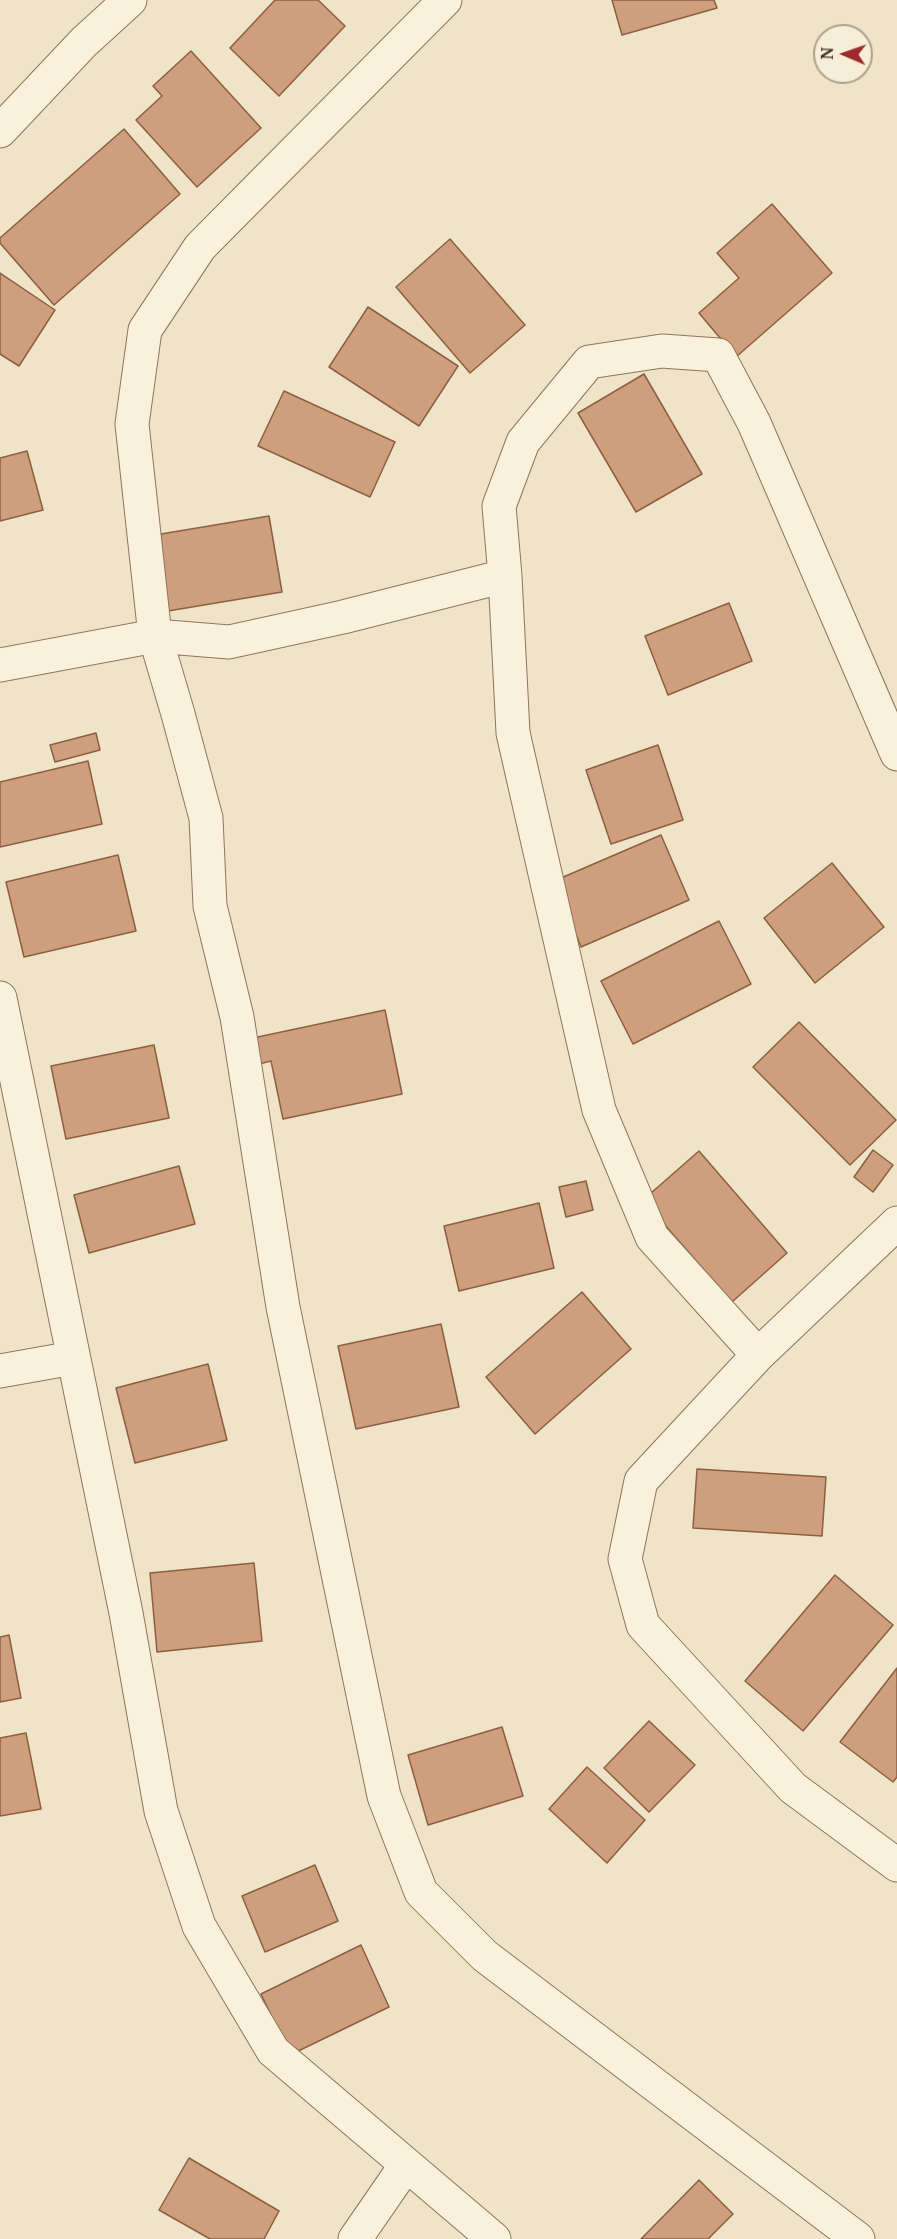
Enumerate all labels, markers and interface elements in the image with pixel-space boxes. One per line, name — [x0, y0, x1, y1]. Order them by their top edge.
north arrow — [813, 24, 873, 84]
text: N — [816, 47, 838, 60]

